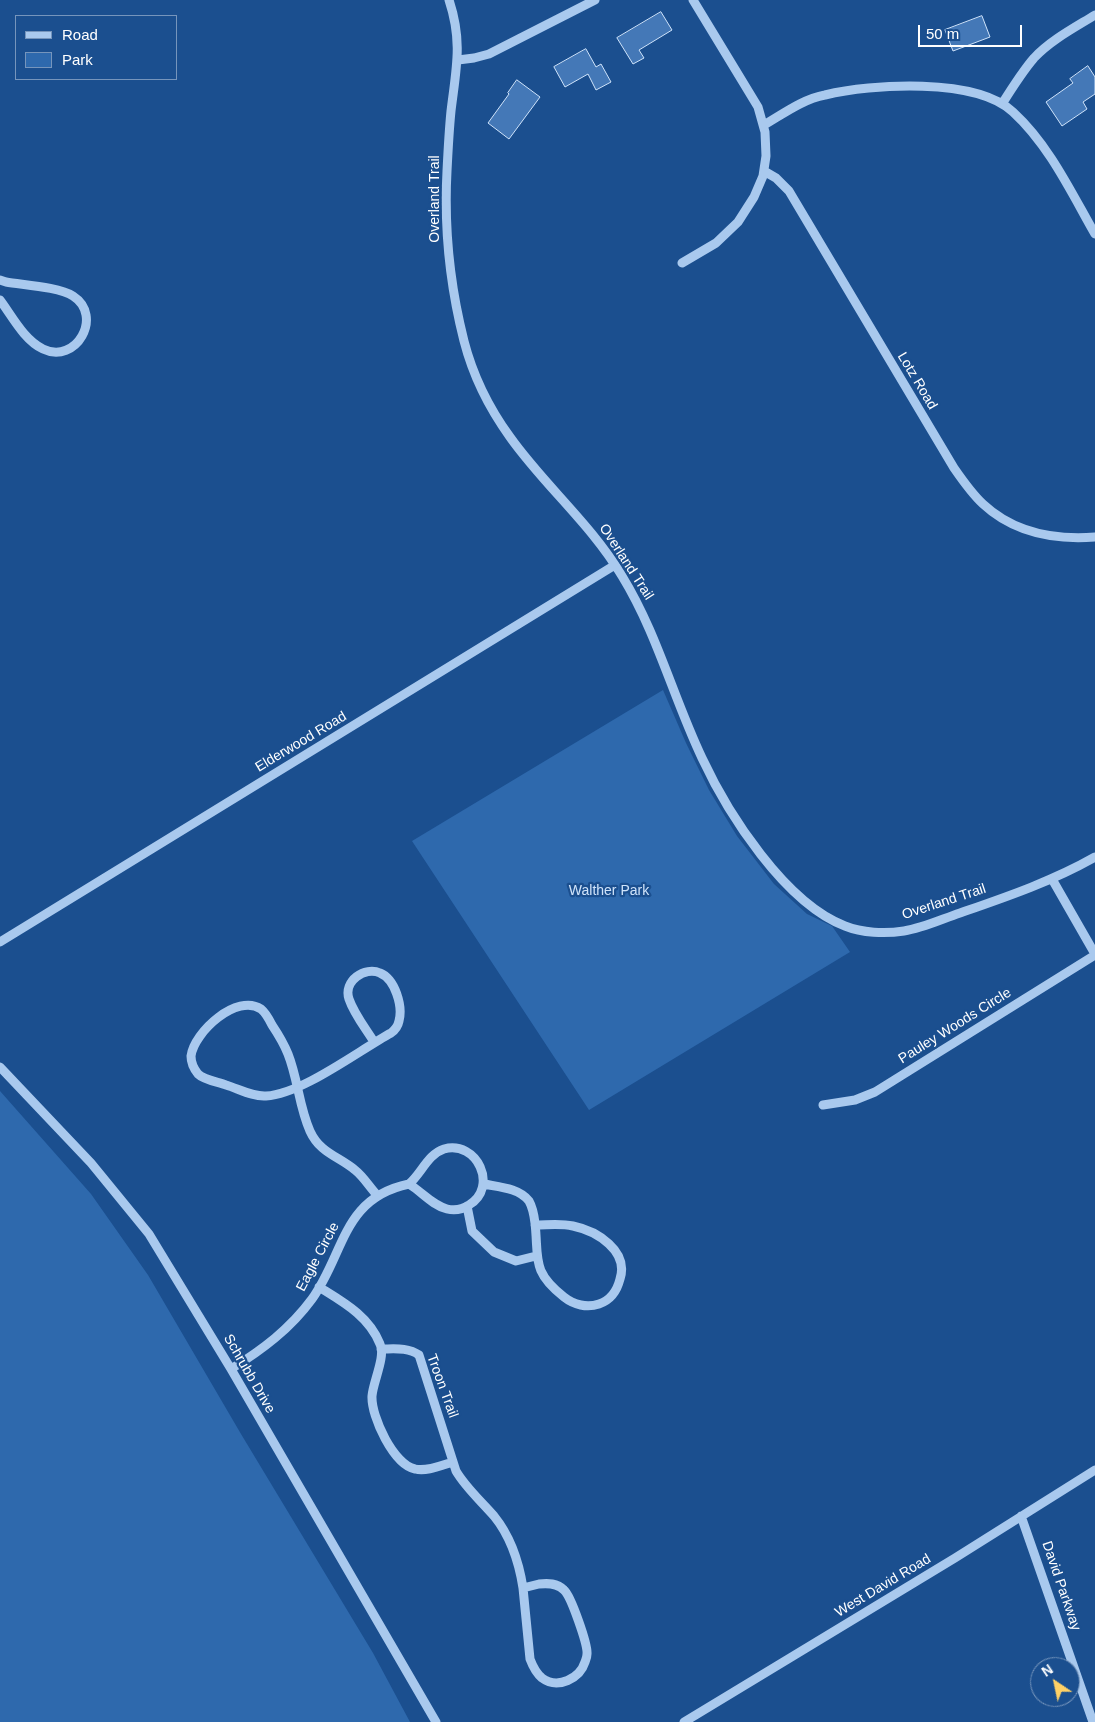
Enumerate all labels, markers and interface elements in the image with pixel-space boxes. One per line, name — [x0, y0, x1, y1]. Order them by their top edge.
legend — [15, 15, 178, 80]
scale bar — [920, 15, 1024, 47]
text: 50 m — [926, 25, 959, 42]
text: Road — [62, 26, 98, 43]
text: Park — [62, 51, 93, 68]
street label: Overland Trail — [427, 155, 443, 243]
street label: Lotz Road — [893, 349, 941, 413]
street label: Overland Trail — [595, 521, 657, 603]
street label: Elderwood Road — [252, 708, 350, 776]
street label: Overland Trail — [900, 881, 988, 923]
park label: Walther Park — [569, 883, 649, 899]
street label: Pauley Woods Circle — [896, 985, 1014, 1067]
street label: Eagle Circle — [293, 1220, 343, 1294]
street label: Schrubb Drive — [220, 1331, 278, 1417]
street label: Troon Trail — [423, 1352, 461, 1420]
street label: David Parkway — [1038, 1539, 1084, 1633]
street label: West David Road — [832, 1551, 934, 1621]
north arrow — [1030, 1657, 1080, 1707]
text: N — [1039, 1661, 1056, 1680]

